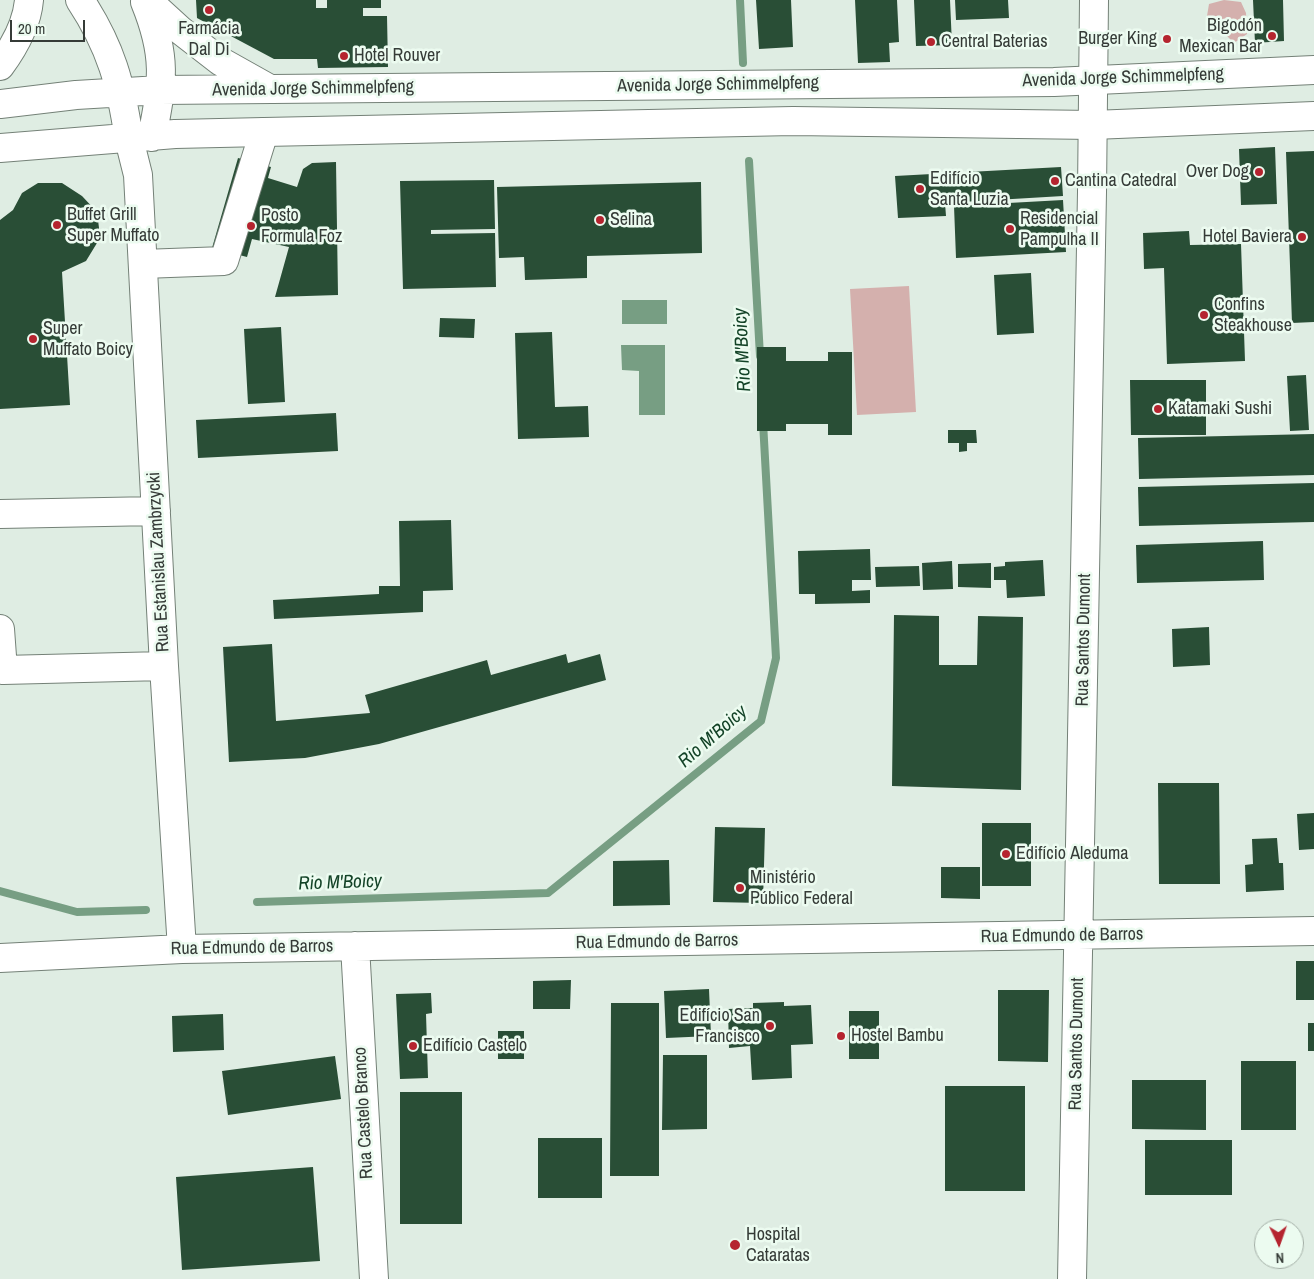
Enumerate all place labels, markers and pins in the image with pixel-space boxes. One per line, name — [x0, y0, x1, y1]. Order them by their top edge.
marker: Farmácia Dal Di — [203, 4, 215, 16]
place label: Bigodón Mexican Bar — [1179, 15, 1262, 58]
place label: Farmácia Dal Di — [178, 18, 240, 60]
place label: Burger King — [1078, 28, 1157, 50]
marker: Bigodón Mexican Bar — [1266, 30, 1278, 42]
place label: Central Baterias — [941, 31, 1048, 53]
marker: Burger King — [1161, 33, 1173, 45]
marker: Central Baterias — [925, 36, 937, 48]
place label: Hotel Rouver — [354, 45, 440, 67]
marker: Hotel Rouver — [338, 50, 350, 62]
place label: Over Dog — [1186, 161, 1249, 183]
marker: Over Dog — [1253, 166, 1265, 178]
place label: Edifício Santa Luzia — [930, 168, 1009, 210]
place label: Cantina Catedral — [1065, 170, 1177, 192]
marker: Cantina Catedral — [1049, 175, 1061, 187]
marker: Edifício Santa Luzia — [914, 183, 926, 195]
place label: Buffet Grill Super Muffato — [67, 204, 159, 246]
place label: Posto Formula Foz — [261, 205, 342, 248]
place label: Residencial Pampulha II — [1020, 208, 1099, 250]
place label: Selina — [610, 209, 652, 231]
marker: Selina — [594, 214, 606, 226]
marker: Buffet Grill Super Muffato — [51, 219, 63, 231]
marker: Posto Formula Foz — [245, 220, 257, 232]
marker: Residencial Pampulha II — [1004, 223, 1016, 235]
place label: Hotel Baviera — [1203, 226, 1292, 248]
marker: Hotel Baviera — [1296, 231, 1308, 243]
place label: Confins Steakhouse — [1214, 294, 1292, 336]
marker: Confins Steakhouse — [1198, 309, 1210, 321]
place label: Super Muffato Boicy — [43, 318, 133, 360]
marker: Super Muffato Boicy — [27, 333, 39, 345]
place label: Katamaki Sushi — [1168, 398, 1272, 420]
marker: Katamaki Sushi — [1152, 403, 1164, 415]
place label: Edifício Aleduma — [1016, 843, 1128, 865]
marker: Edifício Aleduma — [1000, 848, 1012, 860]
place label: Ministério Público Federal — [750, 867, 853, 910]
marker: Ministério Público Federal — [734, 882, 746, 894]
place label: Edifício San Francisco — [680, 1005, 760, 1048]
marker: Edifício San Francisco — [764, 1020, 776, 1032]
place label: Hostel Bambu — [851, 1025, 944, 1047]
marker: Hostel Bambu — [835, 1030, 847, 1042]
place label: Edifício Castelo — [423, 1035, 527, 1057]
marker: Edifício Castelo — [407, 1040, 419, 1052]
place label: Hospital Cataratas — [746, 1224, 810, 1266]
marker: Hospital Cataratas — [728, 1238, 742, 1252]

